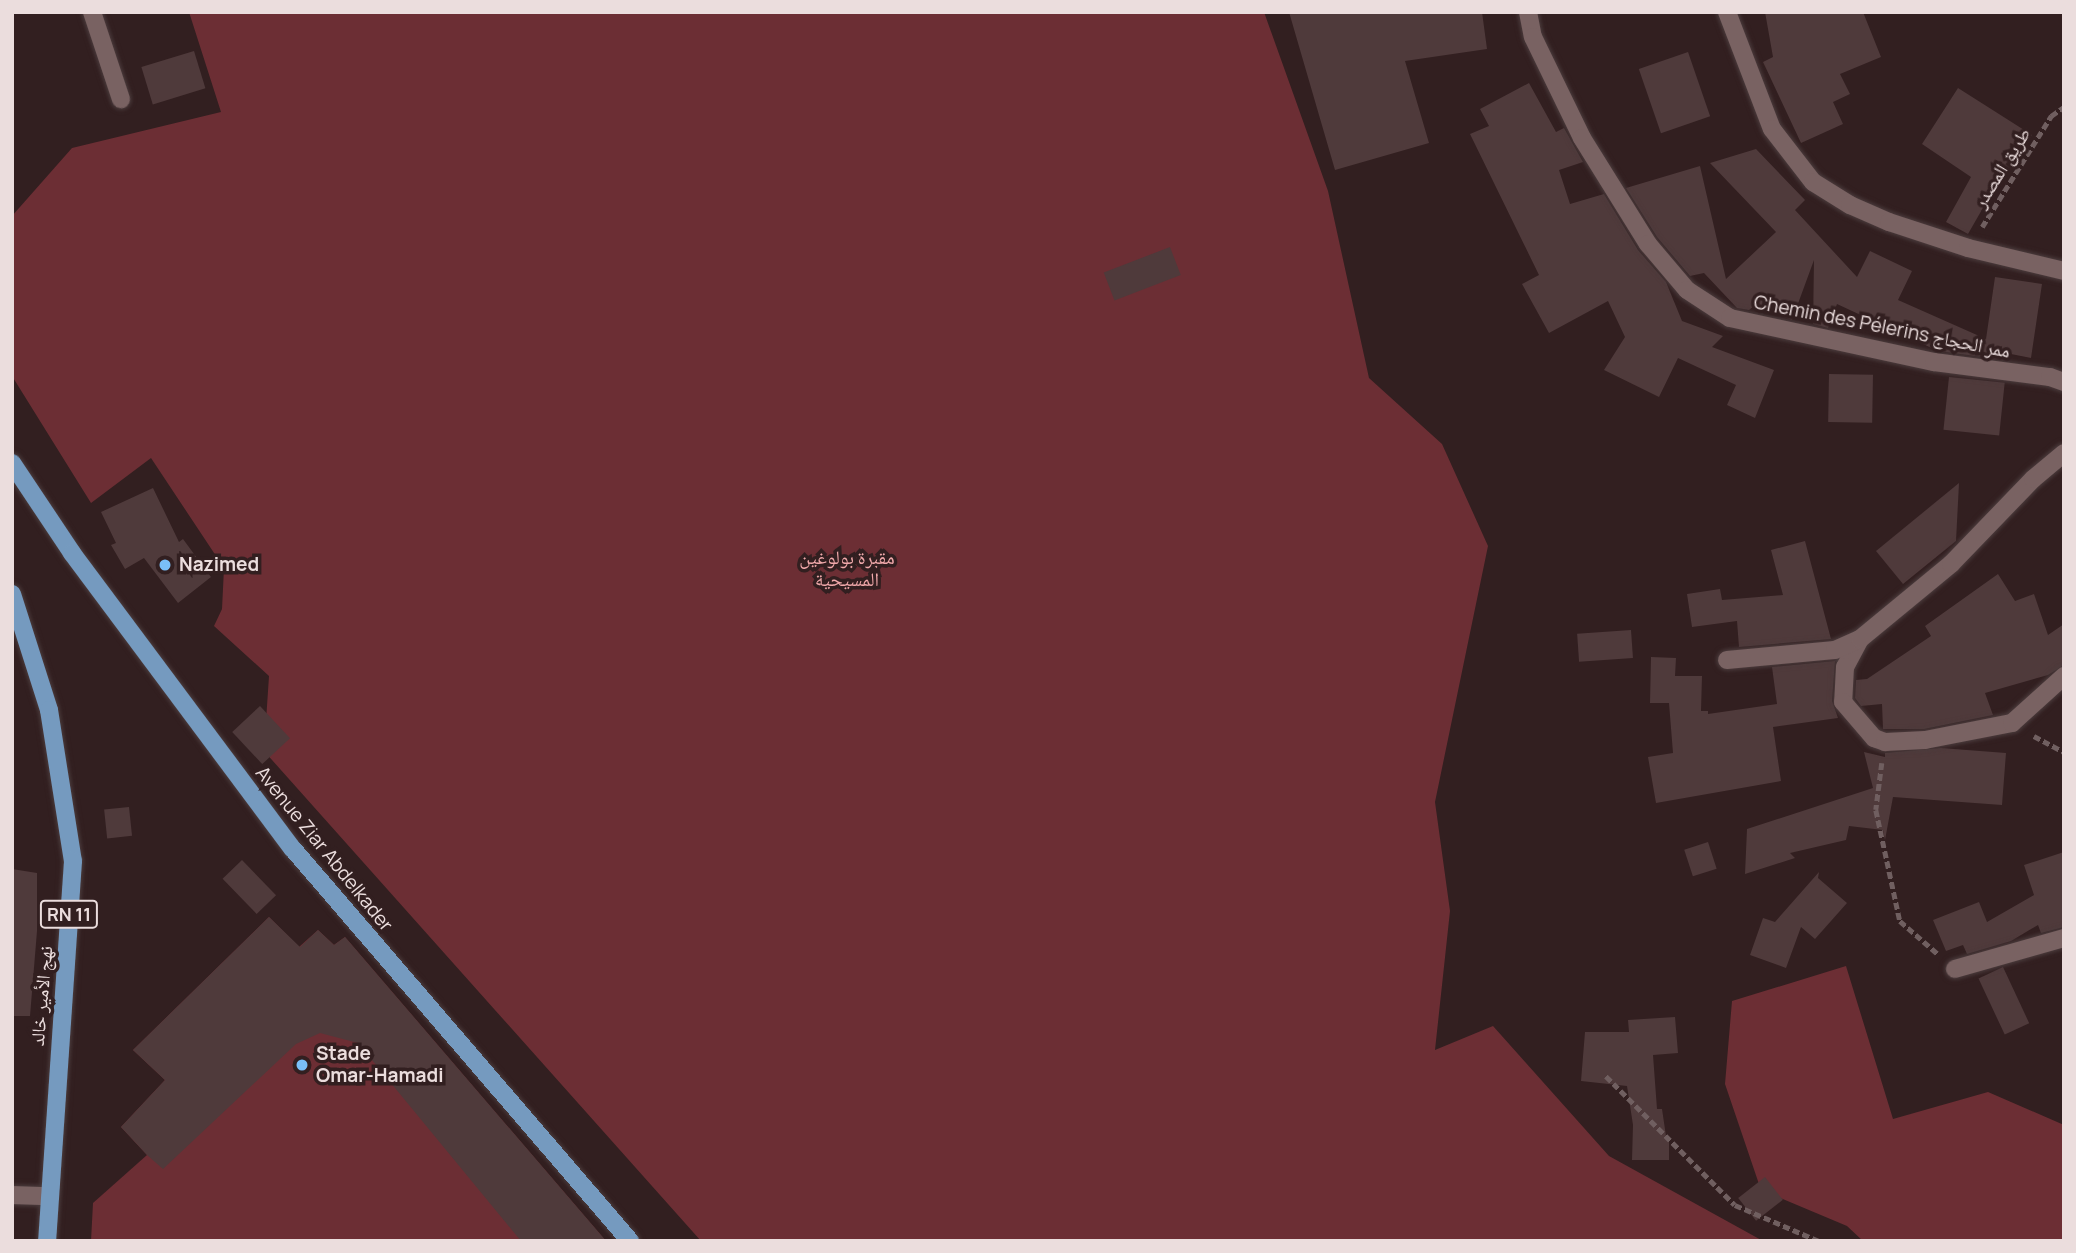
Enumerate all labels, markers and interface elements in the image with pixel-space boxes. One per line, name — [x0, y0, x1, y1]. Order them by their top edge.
street label: طريق المصدر — [1968, 124, 2036, 212]
street label: Chemin des Pélerins ممر الحجاج — [1752, 291, 2012, 363]
park label: مقبرة بولوغين المسيحية — [799, 547, 895, 591]
place label: Nazimed — [179, 554, 259, 576]
marker: Nazimed — [157, 557, 173, 573]
street label: Avenue Ziar Abdelkader — [251, 762, 397, 936]
road number: RN 11 — [39, 900, 99, 929]
street label: نهج الأمير خالد — [26, 945, 58, 1047]
place label: Stade Omar-Hamadi — [316, 1043, 444, 1087]
marker: Stade Omar-Hamadi — [294, 1057, 310, 1073]

